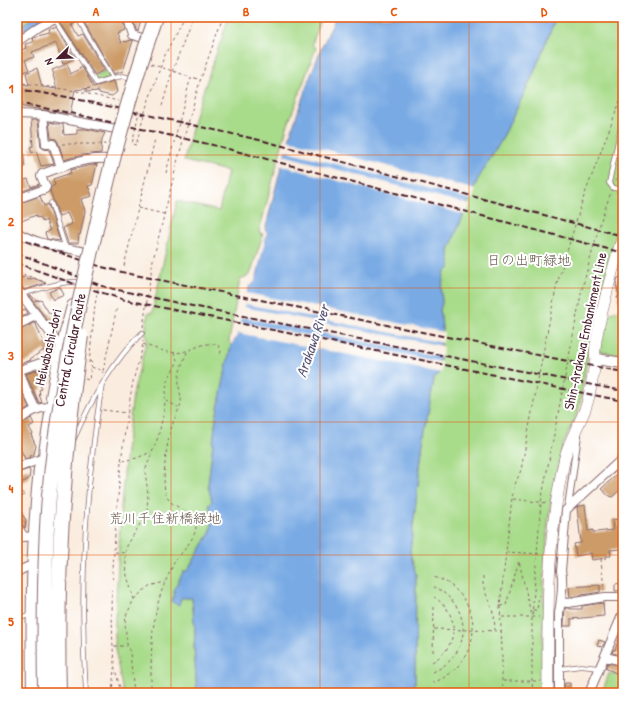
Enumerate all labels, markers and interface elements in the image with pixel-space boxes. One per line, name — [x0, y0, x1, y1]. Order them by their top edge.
text: A — [93, 2, 100, 20]
text: B — [243, 2, 250, 20]
text: C — [390, 2, 398, 20]
text: D — [541, 2, 548, 20]
north arrow — [38, 38, 78, 78]
text: N — [41, 56, 56, 67]
text: 1 — [9, 79, 14, 97]
text: 2 — [8, 212, 15, 230]
park label: 日の出町緑地 — [487, 250, 571, 269]
street label: Shin-Arakawa Embankment Line — [559, 250, 611, 411]
street label: Central Circular Route — [49, 291, 90, 408]
water label: Arakawa River — [290, 300, 335, 380]
street label: Heiwabashi-dori — [29, 307, 66, 387]
text: 3 — [8, 346, 14, 364]
text: 4 — [9, 479, 14, 497]
park label: 荒川千住新橋緑地 — [109, 508, 221, 527]
text: 5 — [8, 612, 14, 630]

